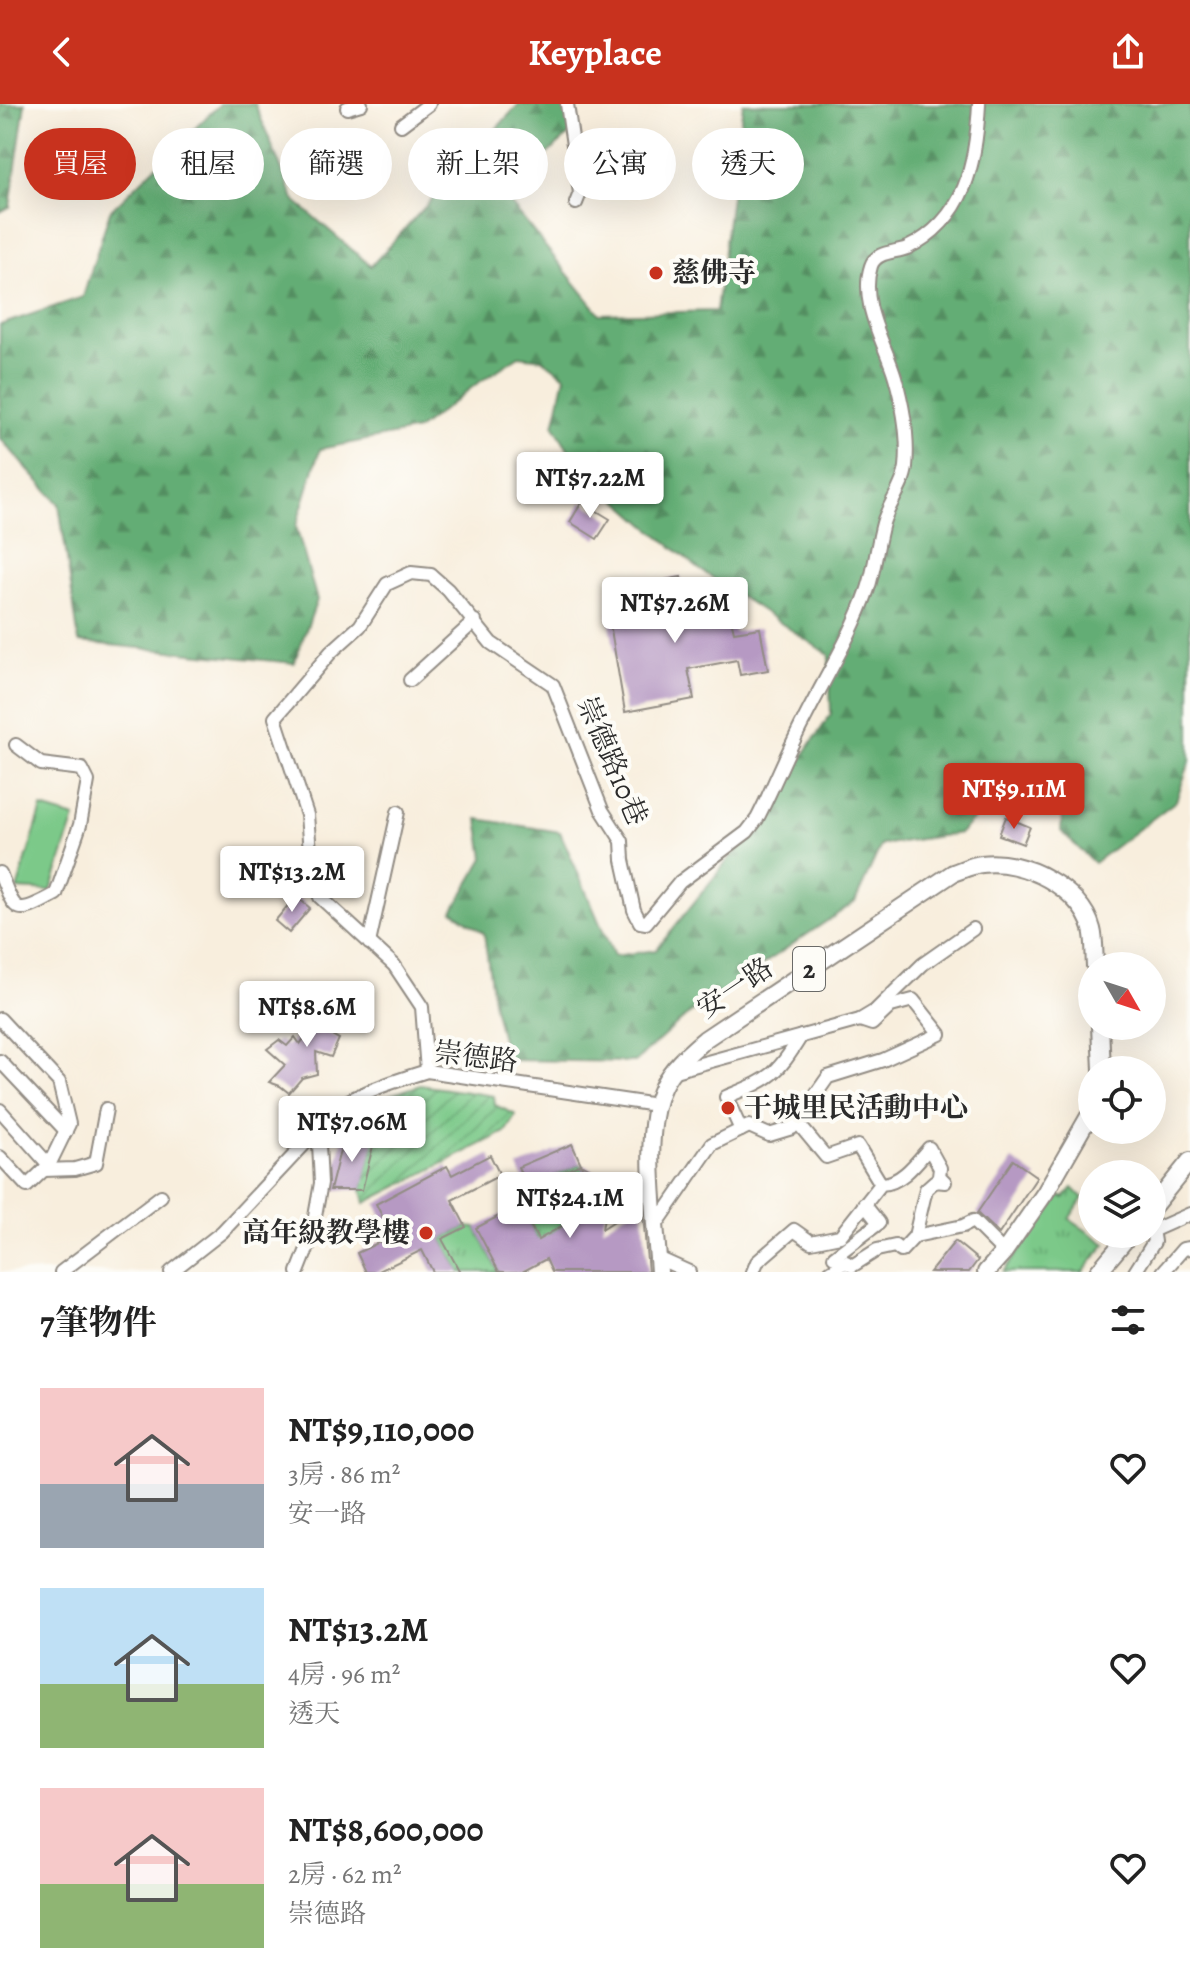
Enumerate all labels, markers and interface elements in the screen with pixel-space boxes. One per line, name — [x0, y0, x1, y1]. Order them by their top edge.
text: Keyplace — [528, 28, 662, 77]
icon: back — [40, 30, 84, 74]
icon: share — [1106, 30, 1150, 74]
chip: 買屋 — [24, 128, 136, 200]
chip: 租屋 — [152, 128, 264, 200]
chip: 篩選 — [280, 128, 392, 200]
chip: 新上架 — [408, 128, 548, 200]
chip: 公寓 — [564, 128, 676, 200]
chip: 透天 — [692, 128, 804, 200]
place label: 慈佛寺 — [672, 254, 756, 292]
marker: 慈佛寺 — [647, 264, 665, 282]
pin: NT$7.22M — [507, 452, 673, 520]
text: NT$7.22M — [535, 460, 645, 495]
pin: NT$7.26M — [592, 577, 758, 645]
text: NT$7.26M — [620, 585, 730, 620]
street label: 崇德路10巷 — [568, 691, 656, 831]
pin: NT$9.11M — [931, 763, 1097, 831]
text: NT$9.11M — [961, 771, 1067, 806]
pin: NT$13.2M — [209, 846, 375, 914]
text: NT$13.2M — [238, 854, 346, 889]
road number: 2 — [793, 947, 825, 991]
street label: 安一路 — [690, 949, 780, 1027]
north arrow — [1078, 952, 1166, 1040]
map controls — [1078, 952, 1166, 1248]
pin: NT$8.6M — [233, 981, 381, 1049]
text: NT$8.6M — [257, 989, 357, 1024]
street label: 崇德路 — [432, 1033, 520, 1081]
button: locate — [1078, 1056, 1166, 1144]
place label: 干城里民活動中心 — [744, 1089, 968, 1127]
pin: NT$7.06M — [269, 1096, 435, 1164]
marker: 干城里民活動中心 — [719, 1099, 737, 1117]
text: NT$7.06M — [297, 1104, 407, 1139]
button: layers — [1078, 1160, 1166, 1248]
pin: NT$24.1M — [487, 1172, 653, 1240]
text: NT$24.1M — [516, 1180, 624, 1215]
place label: 高年級教學樓 — [242, 1214, 410, 1252]
marker: 高年級教學樓 — [417, 1224, 435, 1242]
icon: filters — [1106, 1298, 1150, 1342]
text: 7筆物件 — [40, 1299, 157, 1346]
text: NT$9,110,000 — [288, 1406, 474, 1453]
icon: home — [104, 1420, 200, 1516]
icon: heart — [1106, 1446, 1150, 1490]
text: 3房 · 86 m² — [288, 1457, 400, 1492]
text: 安一路 — [288, 1496, 366, 1531]
text: NT$13.2M — [288, 1606, 429, 1653]
icon: home — [104, 1620, 200, 1716]
icon: heart — [1106, 1646, 1150, 1690]
text: 4房 · 96 m² — [288, 1657, 400, 1692]
text: 透天 — [288, 1696, 340, 1731]
text: NT$8,600,000 — [288, 1806, 484, 1853]
icon: home — [104, 1820, 200, 1916]
icon: heart — [1106, 1846, 1150, 1890]
text: 2房 · 62 m² — [288, 1857, 402, 1892]
text: 崇德路 — [288, 1896, 366, 1931]

